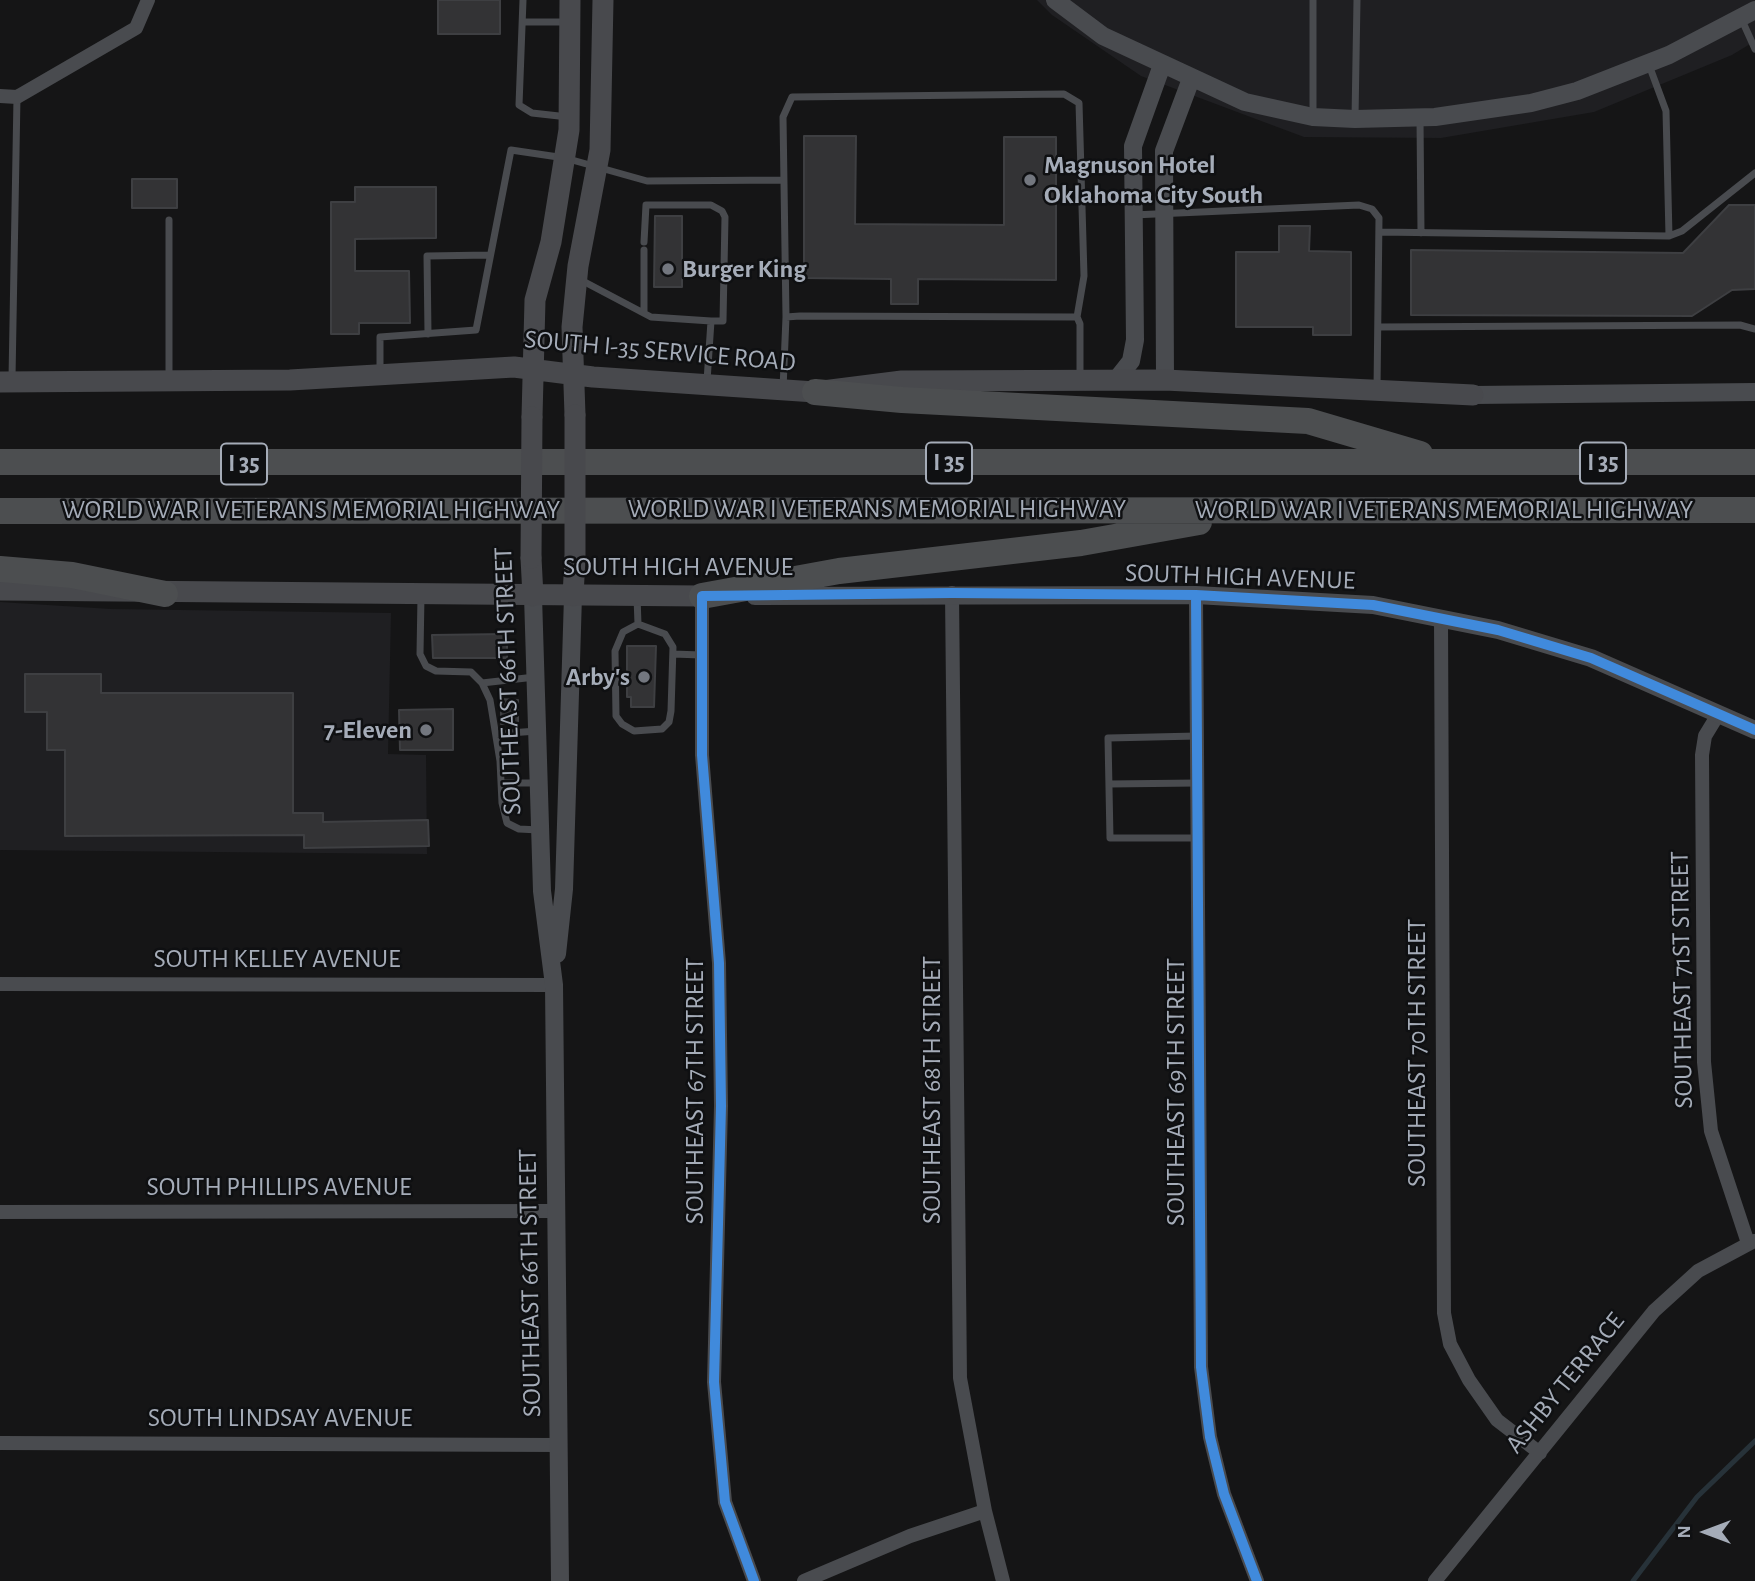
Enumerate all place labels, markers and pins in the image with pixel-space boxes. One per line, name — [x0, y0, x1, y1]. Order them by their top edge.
place label: Magnuson Hotel Oklahoma City South — [1044, 149, 1263, 210]
marker: Magnuson Hotel Oklahoma City South — [1022, 172, 1038, 188]
place label: Burger King — [682, 253, 806, 285]
marker: Burger King — [660, 261, 676, 277]
place label: Arby's — [566, 661, 630, 693]
marker: Arby's — [636, 669, 652, 685]
place label: 7-Eleven — [324, 714, 412, 746]
marker: 7-Eleven — [418, 722, 434, 738]

